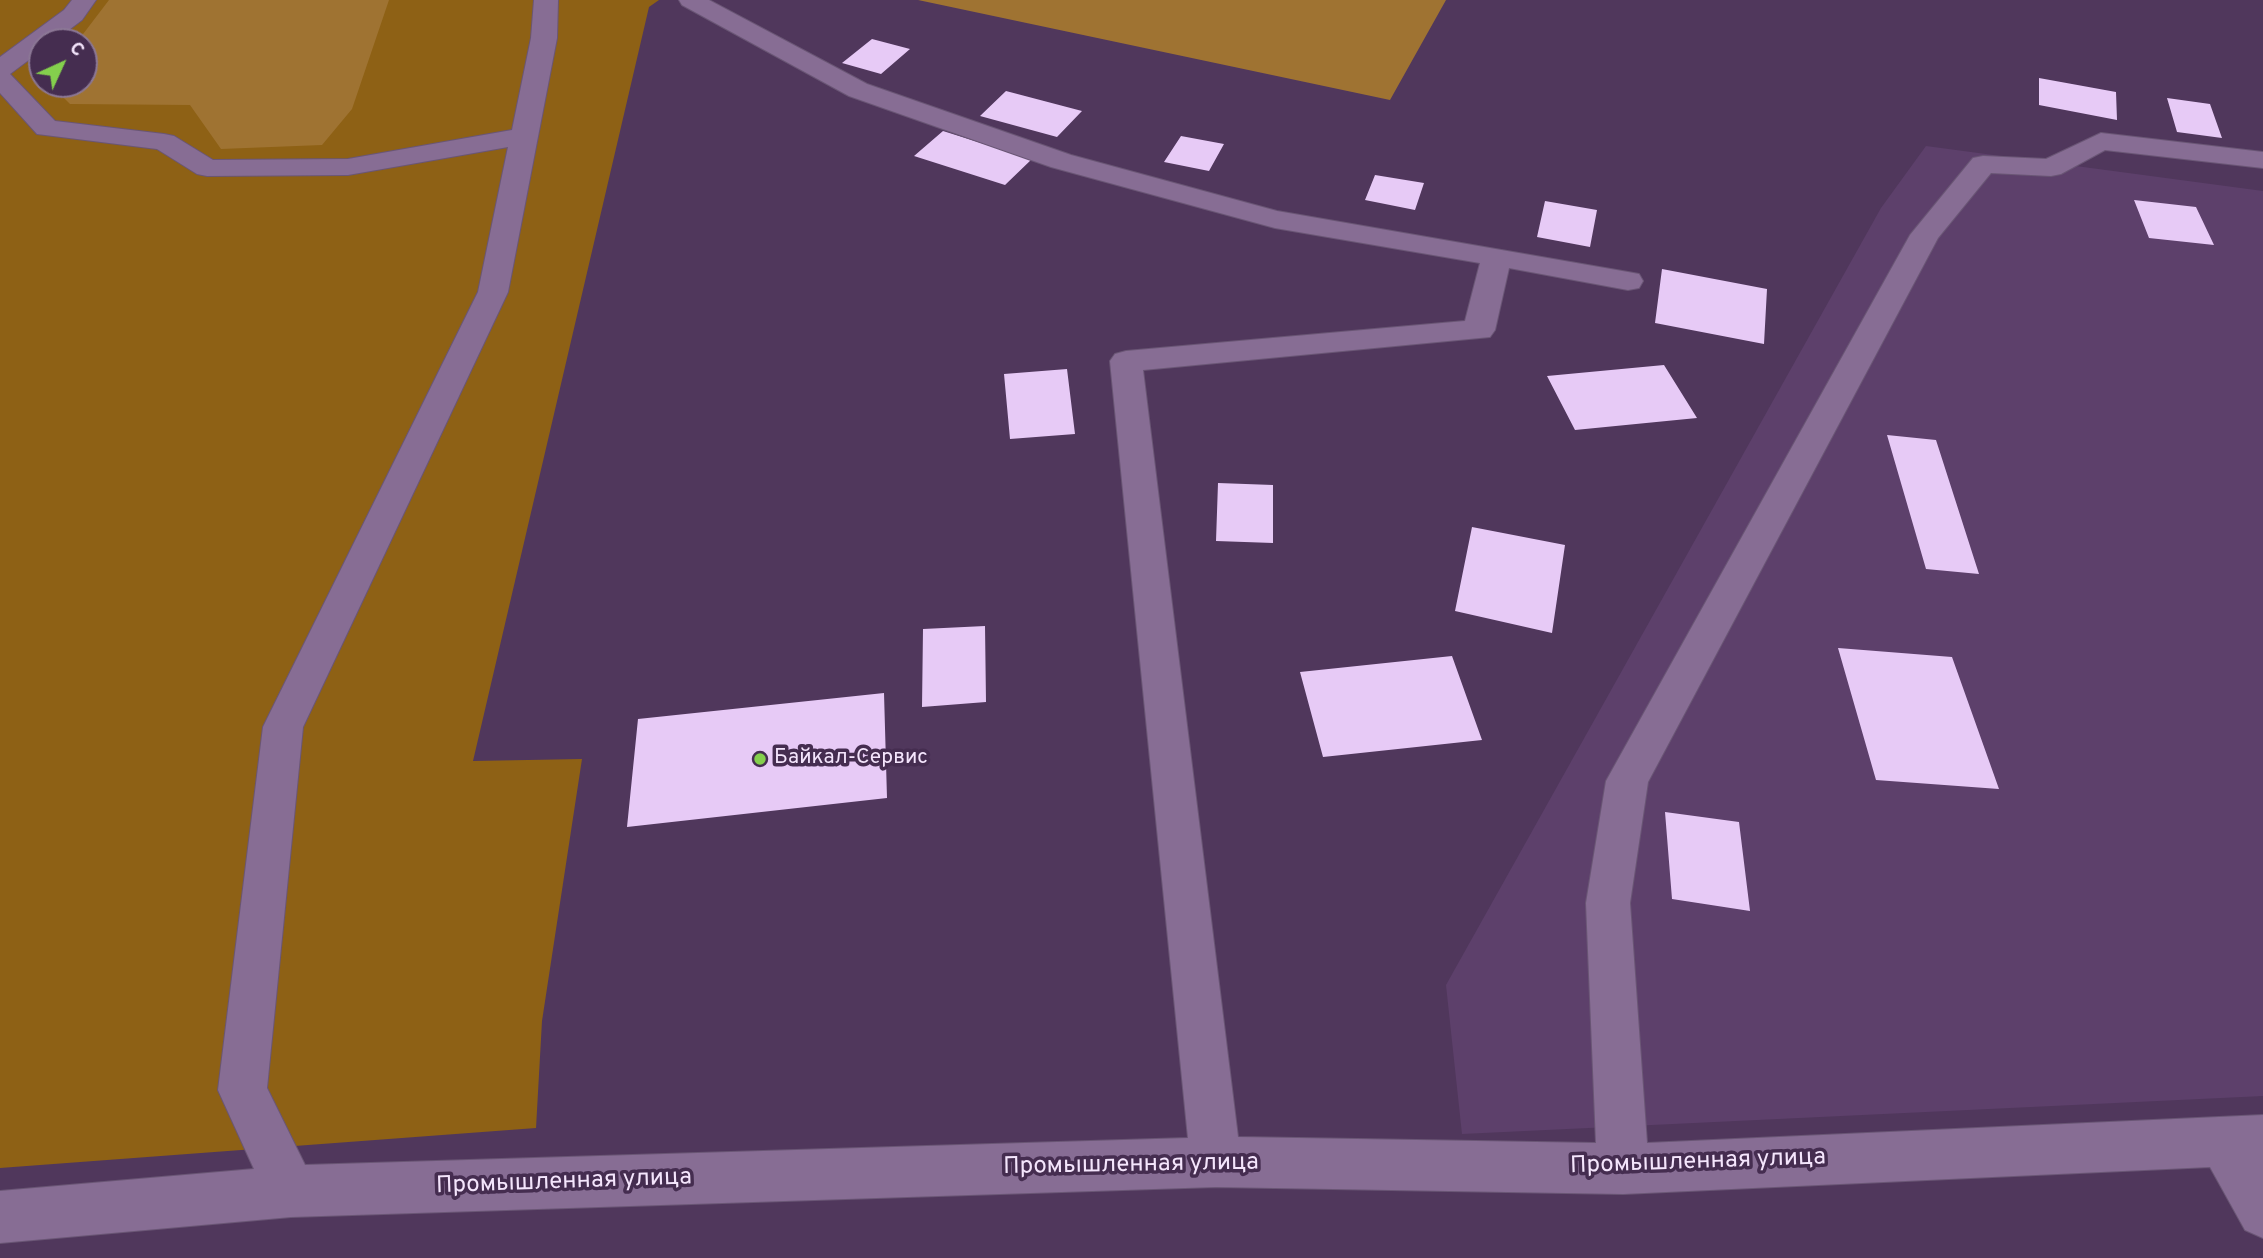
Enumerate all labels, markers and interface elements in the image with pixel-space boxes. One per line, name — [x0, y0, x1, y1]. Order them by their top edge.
north arrow — [28, 28, 98, 98]
text: С — [64, 37, 89, 62]
place label: Байкал-Сервис — [774, 746, 928, 772]
marker: Байкал-Сервис — [752, 751, 768, 767]
street label: Промышленная улица — [1570, 1144, 1826, 1182]
street label: Промышленная улица — [1003, 1149, 1259, 1183]
street label: Промышленная улица — [436, 1164, 692, 1202]

